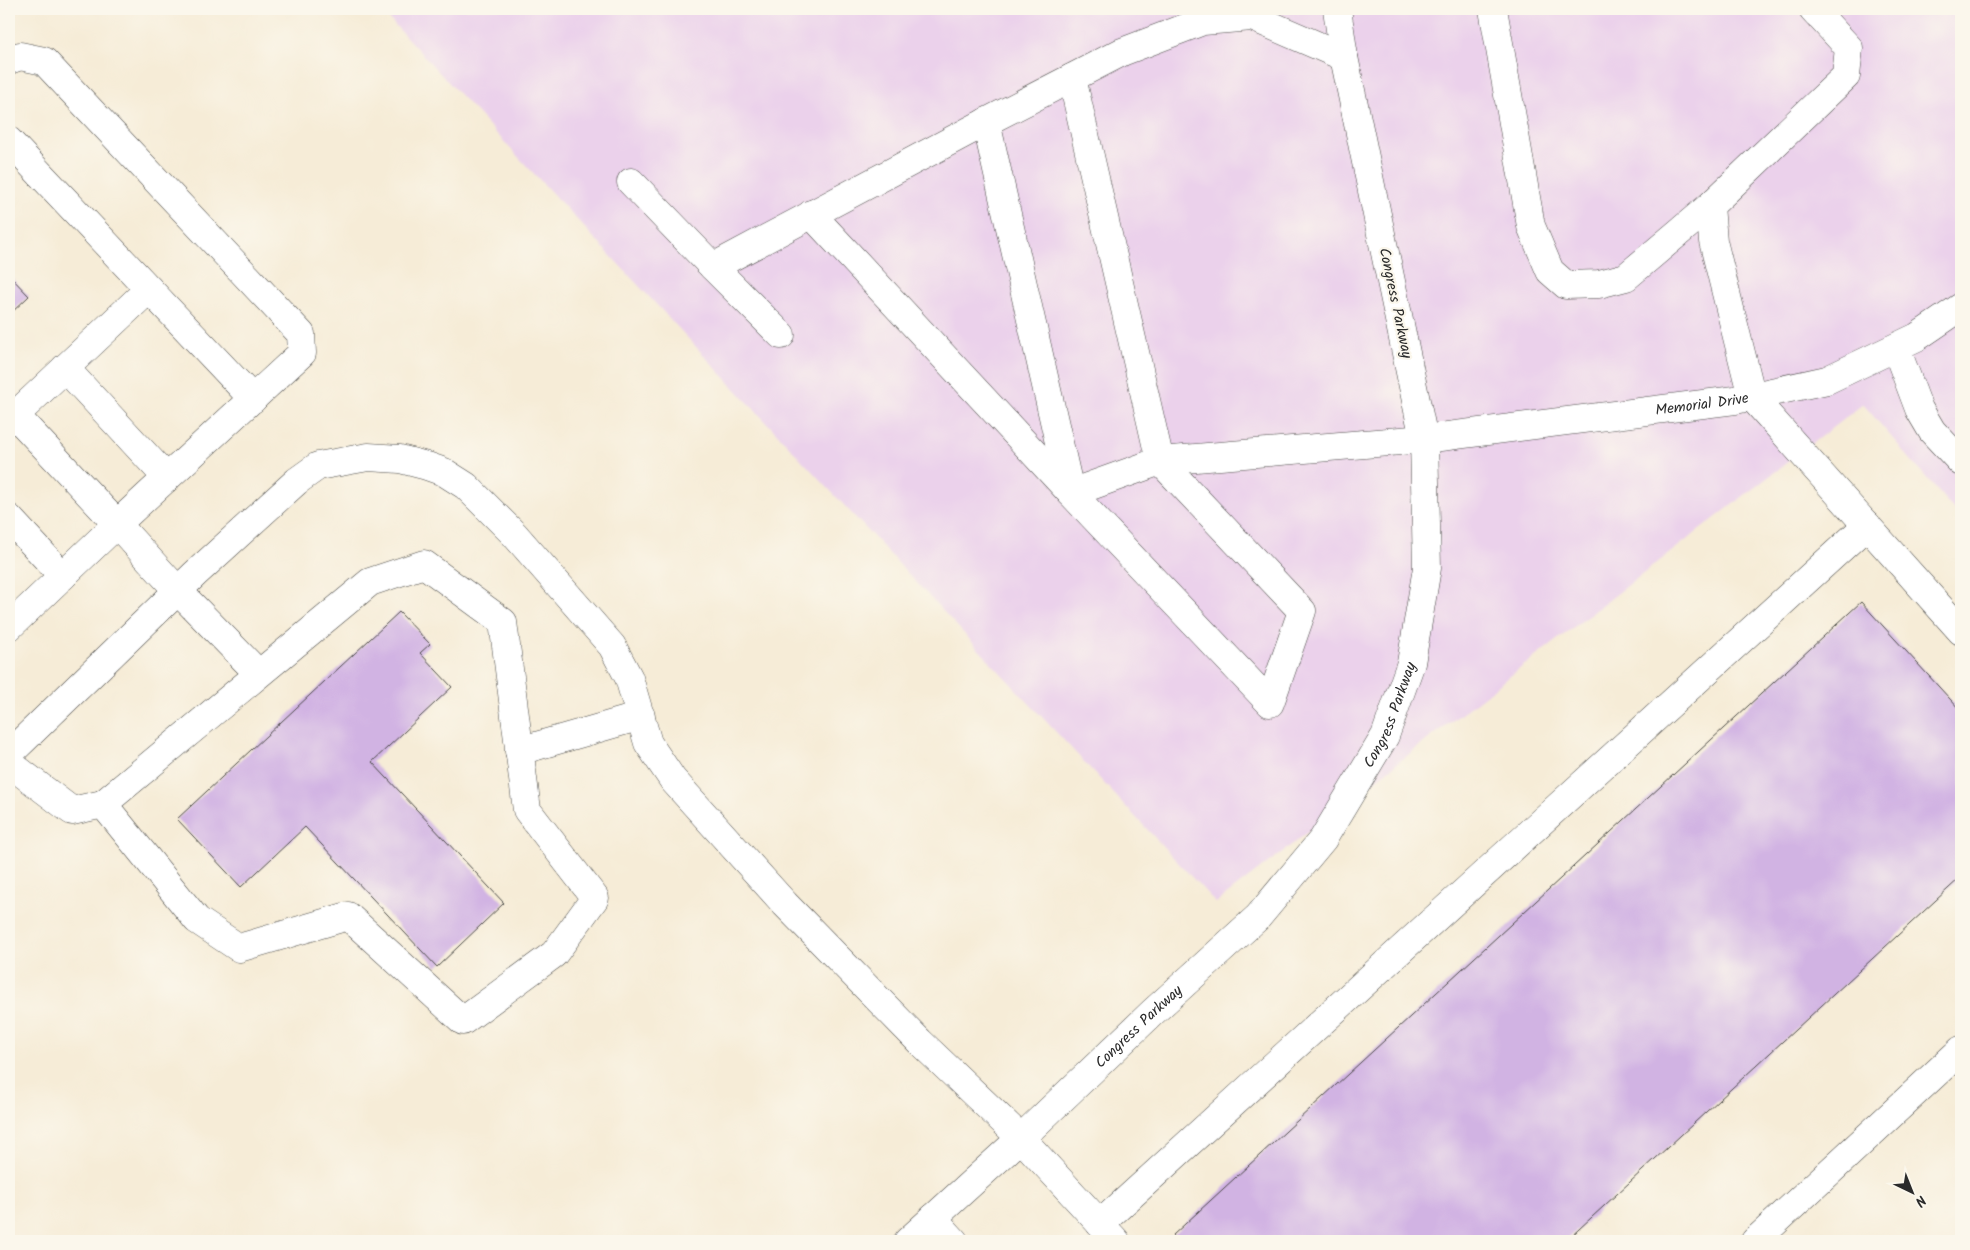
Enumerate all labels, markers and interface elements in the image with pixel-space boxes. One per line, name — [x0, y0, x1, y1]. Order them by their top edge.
street label: Congress Parkway — [1372, 246, 1419, 362]
street label: Memorial Drive — [1654, 386, 1751, 423]
street label: Congress Parkway — [1357, 658, 1424, 773]
street label: Congress Parkway — [1090, 979, 1189, 1074]
north arrow — [1888, 1168, 1938, 1218]
text: N — [1909, 1190, 1931, 1212]

